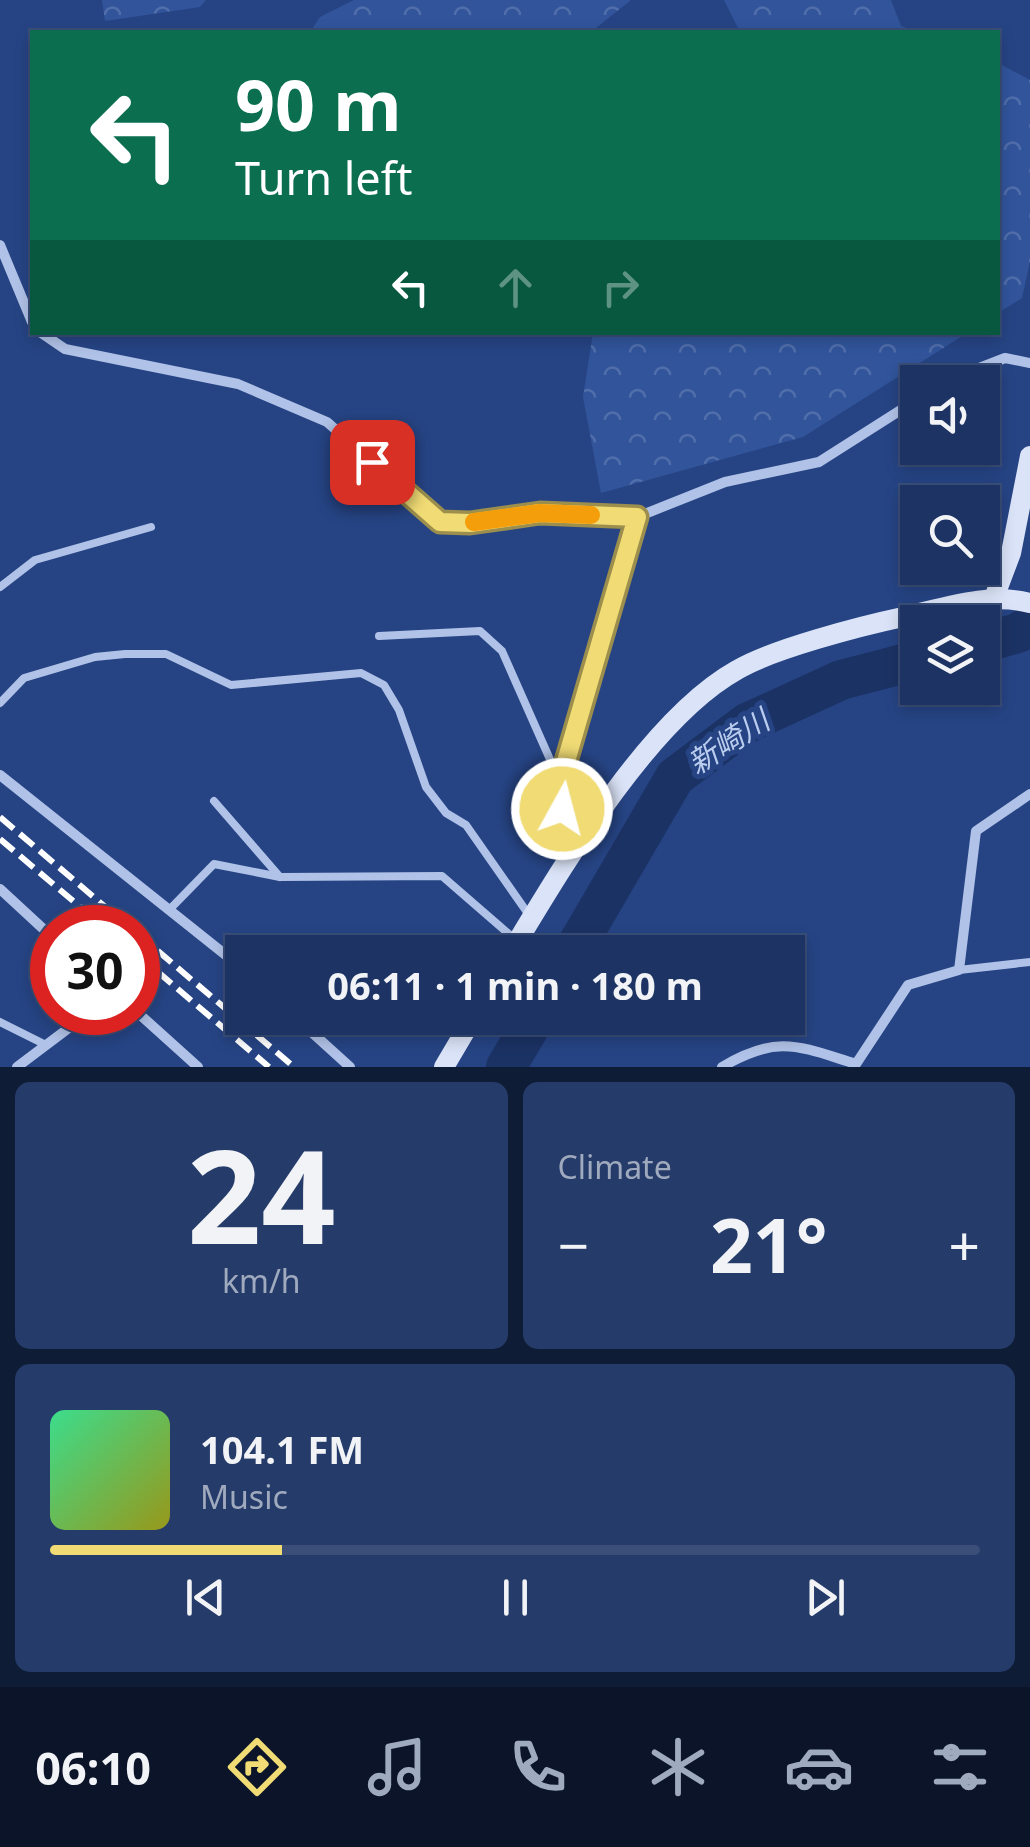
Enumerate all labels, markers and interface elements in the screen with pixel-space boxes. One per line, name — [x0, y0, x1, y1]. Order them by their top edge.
text: 90 m — [235, 56, 402, 152]
icon: left — [70, 70, 200, 200]
text: Turn left — [235, 147, 412, 208]
icon: left — [383, 260, 438, 315]
icon: ahead — [488, 260, 543, 315]
icon: right — [593, 260, 648, 315]
map controls — [900, 365, 1000, 705]
button: sound — [900, 365, 1000, 465]
pin — [330, 420, 415, 505]
icon: arrive — [345, 435, 400, 490]
button: search — [900, 485, 1000, 585]
button: layers — [900, 605, 1000, 705]
water label: 新崎川 — [679, 698, 779, 783]
position arrow — [510, 757, 614, 861]
speed limit sign: 30 — [30, 905, 160, 1035]
text: 06:11 · 1 min · 180 m — [327, 959, 703, 1011]
text: 24 — [187, 1105, 336, 1282]
text: Climate — [558, 1145, 672, 1188]
text: 21° — [710, 1193, 828, 1295]
text: − — [558, 1207, 589, 1282]
text: + — [949, 1207, 980, 1282]
text: km/h — [222, 1259, 301, 1302]
text: 104.1 FM — [200, 1423, 364, 1475]
text: Music — [200, 1475, 288, 1518]
icon: previous — [178, 1570, 233, 1625]
icon: pause — [488, 1570, 543, 1625]
icon: next — [798, 1570, 853, 1625]
icon: directions — [222, 1732, 292, 1802]
icon: music — [362, 1732, 432, 1802]
icon: phone — [503, 1732, 573, 1802]
icon: climate — [643, 1732, 713, 1802]
icon: car — [784, 1732, 854, 1802]
icon: filters — [925, 1732, 995, 1802]
text: 06:10 — [35, 1737, 151, 1798]

